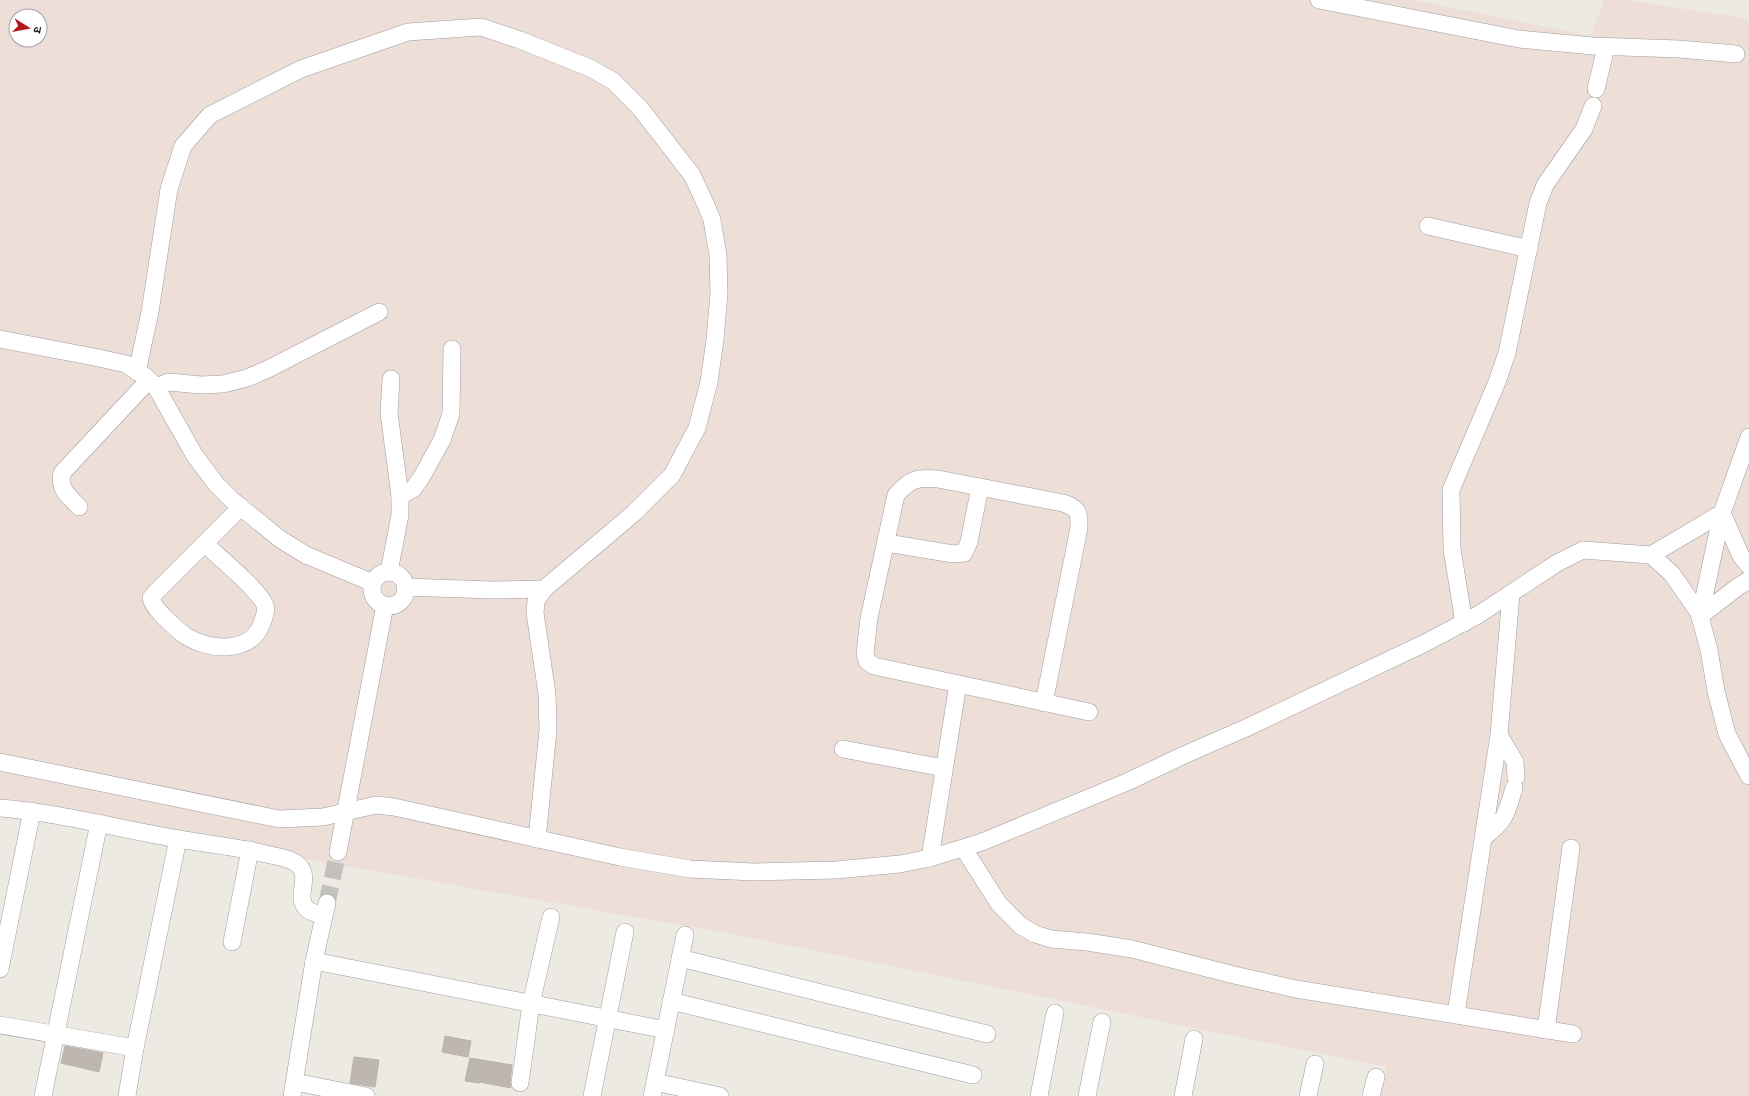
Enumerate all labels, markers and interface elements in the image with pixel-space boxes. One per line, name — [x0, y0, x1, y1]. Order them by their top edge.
north arrow — [8, 8, 48, 48]
text: उ — [30, 25, 44, 35]

